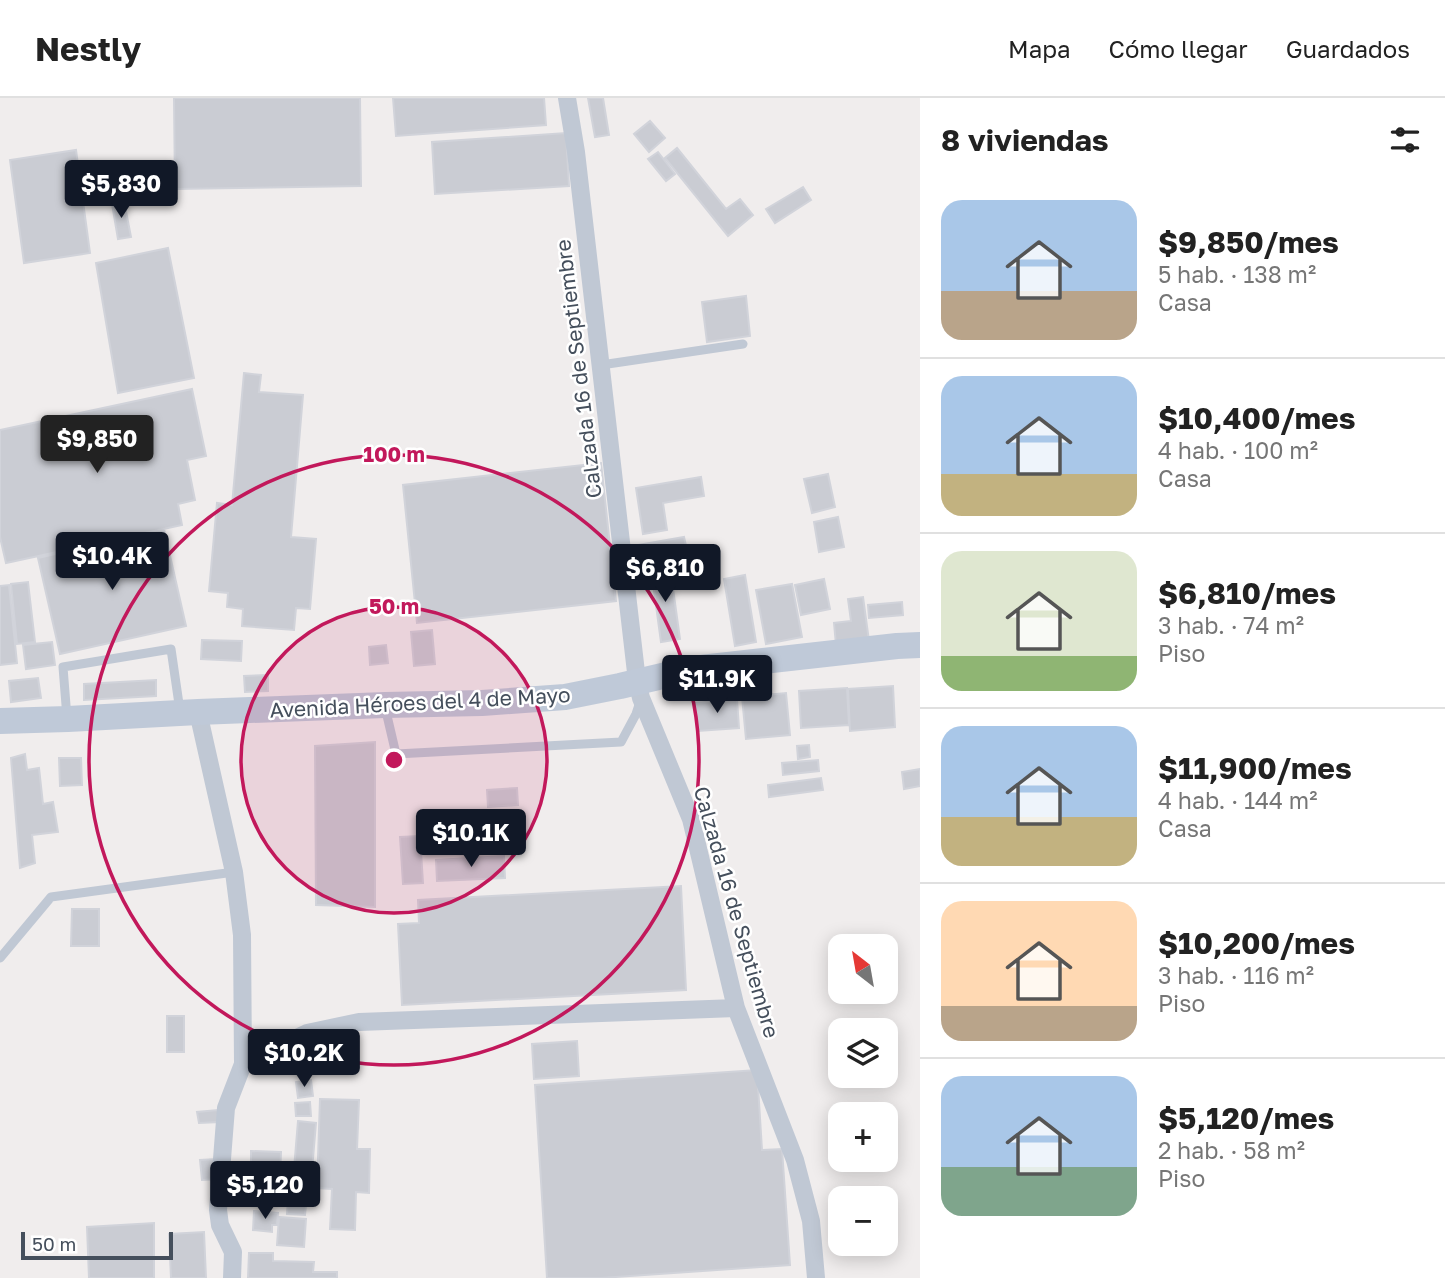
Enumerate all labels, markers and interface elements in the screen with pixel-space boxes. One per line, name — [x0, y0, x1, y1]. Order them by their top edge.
text: Nestly — [35, 29, 141, 68]
text: Mapa — [1008, 34, 1071, 63]
text: Cómo llegar — [1109, 34, 1248, 63]
text: Guardados — [1286, 34, 1410, 63]
icon: filters — [1386, 121, 1424, 159]
text: 8 viviendas — [941, 122, 1109, 158]
pin: $5,830 — [64, 160, 178, 220]
text: $5,830 — [81, 169, 161, 197]
text: $9,850/mes — [1158, 224, 1339, 260]
icon: home — [997, 228, 1081, 312]
street label: Calzada 16 de Septiembre — [549, 238, 607, 500]
text: 5 hab. · 138 m² — [1158, 260, 1316, 288]
text: Casa — [1158, 288, 1212, 316]
text: $10,400/mes — [1158, 400, 1356, 436]
icon: home — [997, 404, 1081, 488]
pin: $9,850 — [40, 416, 154, 475]
text: $9,850 — [56, 424, 138, 452]
text: 4 hab. · 100 m² — [1158, 436, 1318, 464]
text: 100 m — [363, 441, 425, 467]
text: Casa — [1158, 464, 1212, 492]
pin: $10.4K — [55, 532, 169, 592]
text: $10.4K — [72, 541, 152, 569]
pin: $6,810 — [608, 545, 722, 604]
text: $6,810 — [626, 553, 704, 581]
text: $6,810/mes — [1158, 575, 1336, 611]
icon: home — [997, 579, 1081, 663]
text: 50 m — [369, 593, 419, 619]
text: 3 hab. · 74 m² — [1158, 611, 1304, 639]
text: Piso — [1158, 639, 1205, 667]
pin: $11.9K — [660, 656, 774, 715]
text: $11.9K — [678, 664, 756, 692]
street label: Avenida Héroes del 4 de Mayo — [269, 681, 571, 723]
centre of rings — [382, 748, 406, 772]
text: $11,900/mes — [1158, 750, 1352, 786]
icon: home — [997, 754, 1081, 838]
street label: Calzada 16 de Septiembre — [689, 783, 785, 1041]
text: 4 hab. · 144 m² — [1158, 786, 1318, 814]
pin: $10.1K — [414, 810, 528, 869]
text: Casa — [1158, 814, 1212, 842]
text: $10.1K — [432, 818, 510, 846]
text: $10,200/mes — [1158, 925, 1355, 961]
icon: home — [997, 929, 1081, 1013]
north arrow — [828, 934, 898, 1004]
map controls — [828, 934, 898, 1256]
text: 3 hab. · 116 m² — [1158, 961, 1314, 989]
text: Piso — [1158, 989, 1205, 1017]
button: layers — [828, 1018, 898, 1088]
pin: $10.2K — [247, 1030, 361, 1089]
text: $10.2K — [264, 1038, 344, 1066]
text: $5,120/mes — [1158, 1100, 1334, 1136]
button: + — [828, 1102, 898, 1172]
icon: home — [997, 1104, 1081, 1188]
text: 2 hab. · 58 m² — [1158, 1136, 1305, 1164]
pin: $5,120 — [208, 1162, 322, 1221]
text: Piso — [1158, 1164, 1205, 1192]
text: $5,120 — [226, 1170, 304, 1198]
button: − — [828, 1186, 898, 1256]
scale bar — [21, 1229, 173, 1261]
text: 50 m — [32, 1232, 76, 1255]

